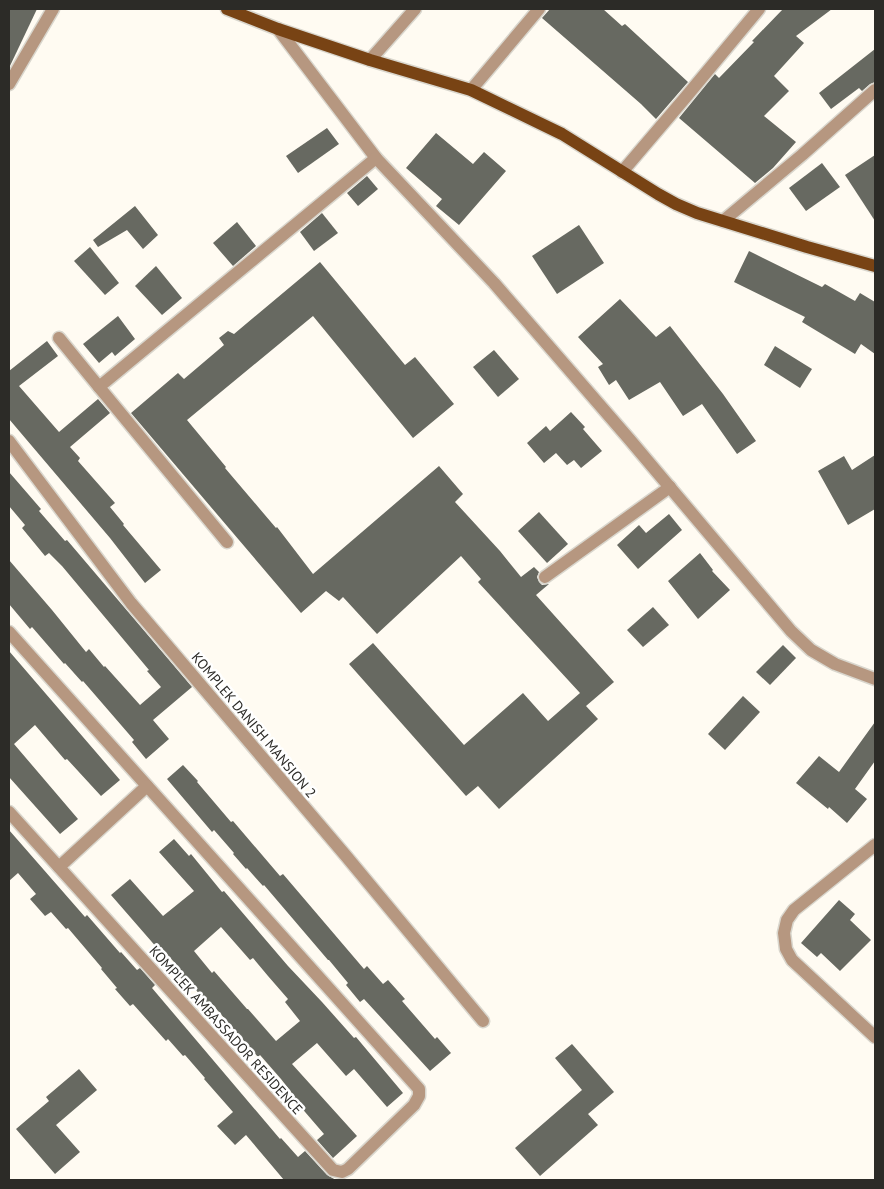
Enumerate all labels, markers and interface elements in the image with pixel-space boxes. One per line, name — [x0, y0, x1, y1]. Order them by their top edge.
street label: KOMPLEK DANISH MANSION 2 — [188, 649, 320, 801]
street label: KOMPLEK AMBASSADOR RESIDENCE — [145, 942, 307, 1118]

